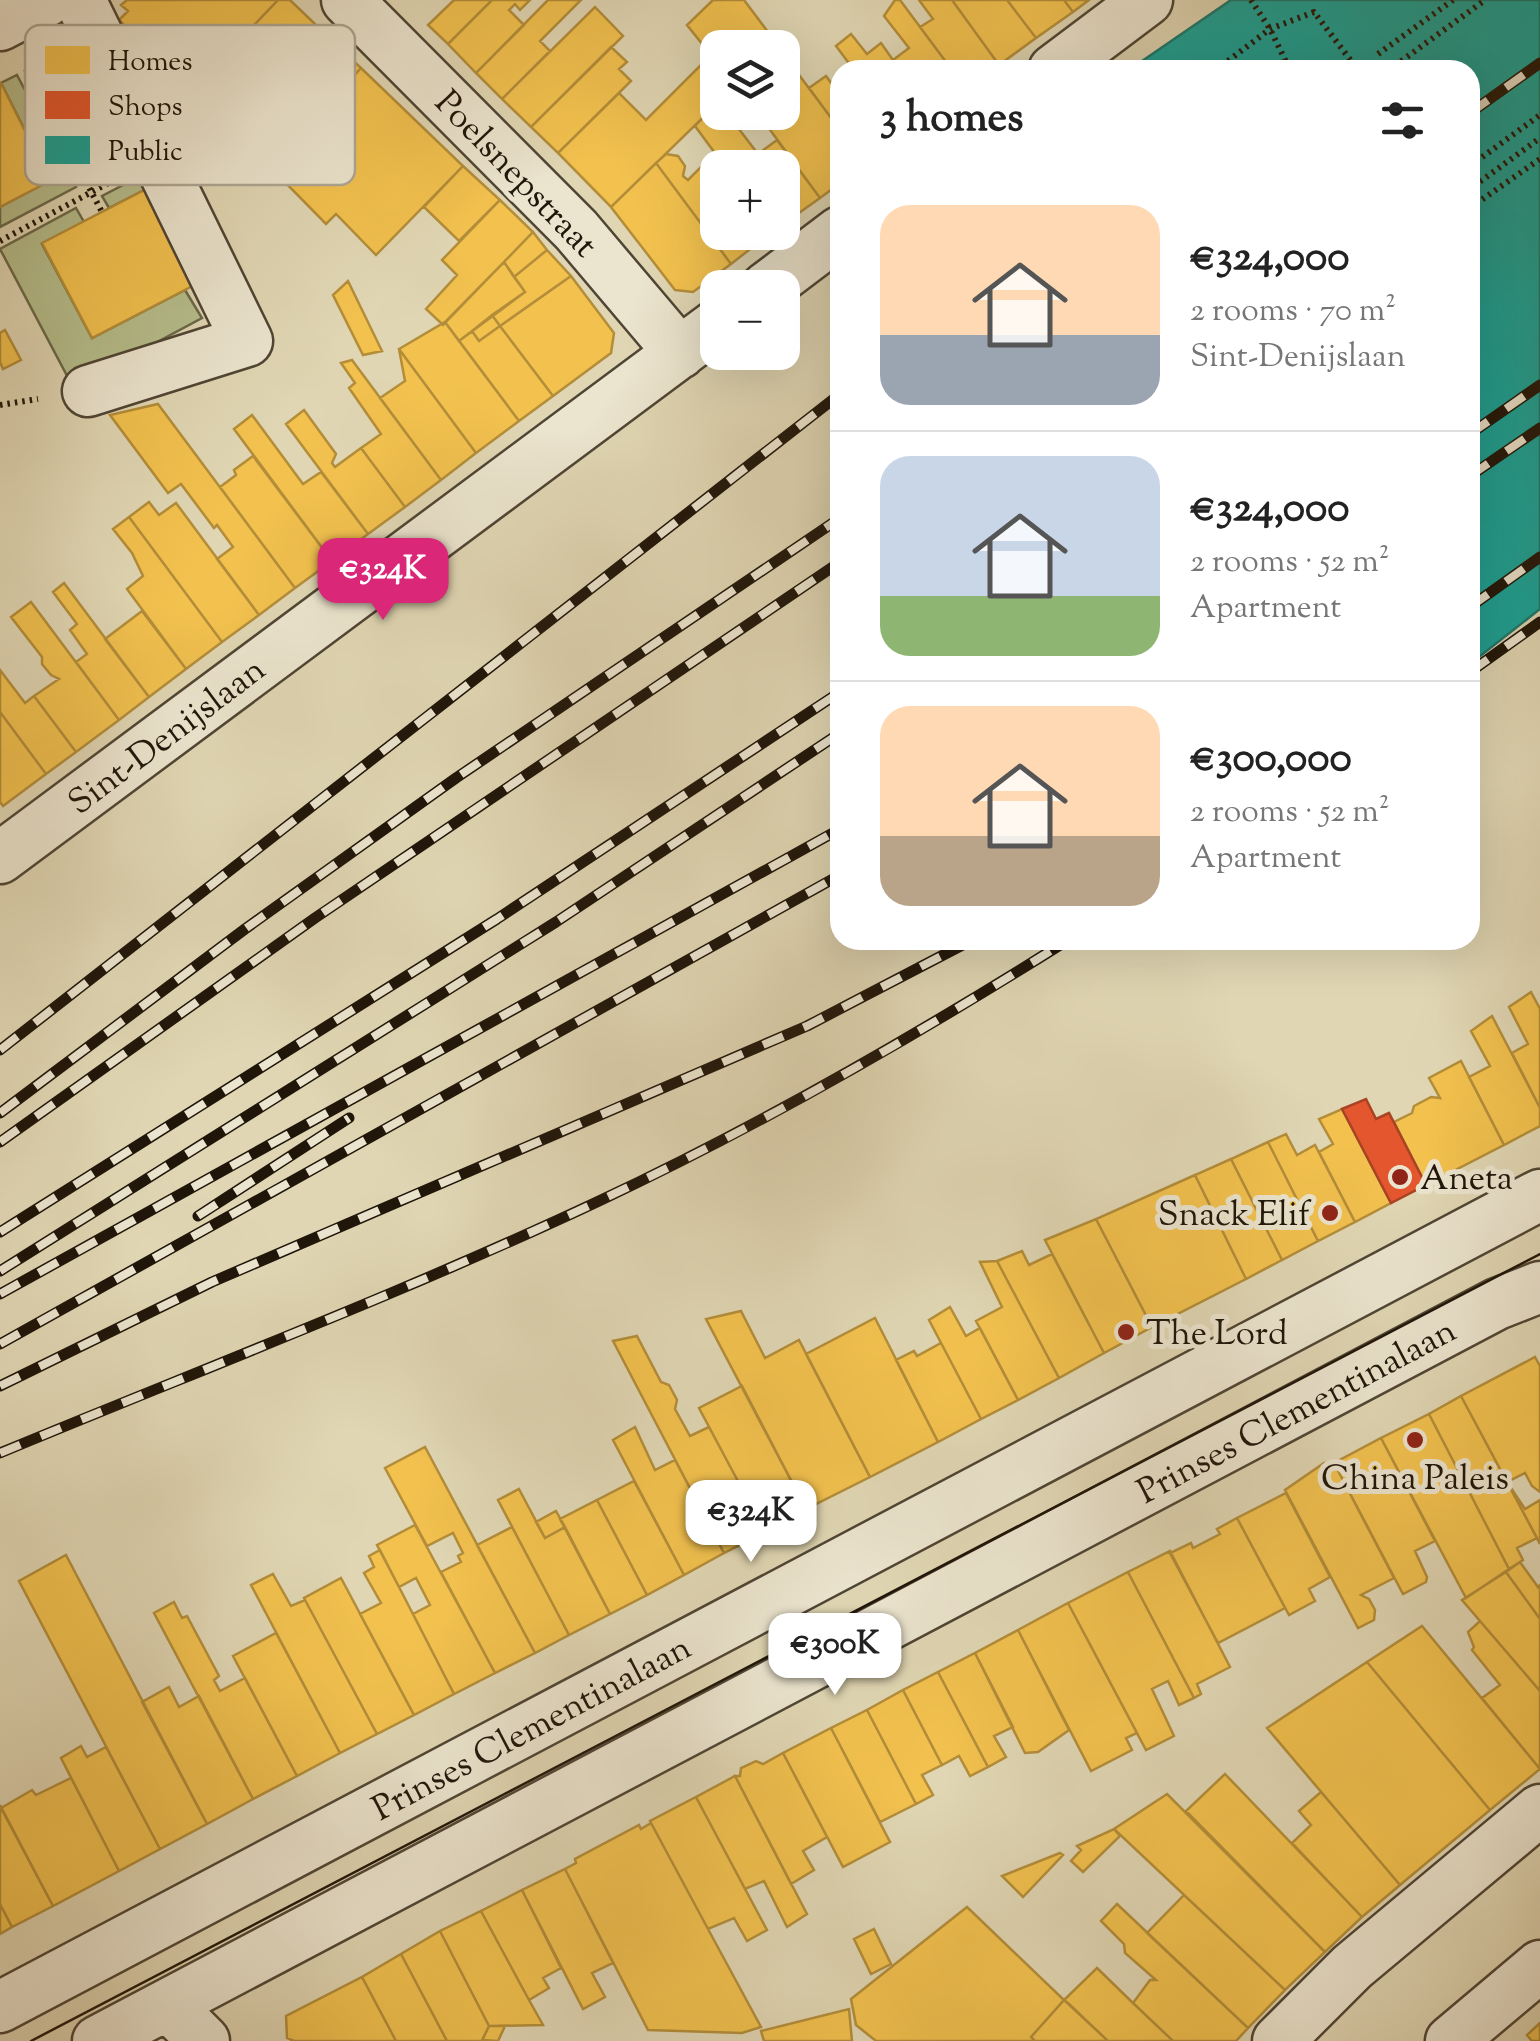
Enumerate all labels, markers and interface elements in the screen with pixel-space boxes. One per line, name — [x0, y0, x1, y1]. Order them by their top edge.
legend — [25, 25, 355, 185]
map controls — [700, 30, 800, 370]
button: layers — [700, 30, 800, 130]
text: Homes — [108, 43, 192, 83]
street label: Poelsnepstraat — [421, 80, 608, 271]
text: Shops — [108, 88, 182, 128]
text: 3 homes — [880, 90, 1024, 150]
icon: filters — [1375, 93, 1430, 148]
text: Public — [108, 133, 183, 173]
button: + — [700, 150, 800, 250]
text: €324,000 — [1190, 229, 1350, 289]
icon: home — [960, 245, 1080, 365]
button: − — [700, 270, 800, 370]
text: 2 rooms · 70 m² — [1190, 289, 1396, 335]
text: Sint-Denijslaan — [1190, 335, 1406, 381]
text: €324,000 — [1190, 480, 1350, 540]
icon: home — [960, 496, 1080, 616]
pin: €324K — [313, 538, 453, 623]
text: 2 rooms · 52 m² — [1190, 540, 1390, 586]
text: €324K — [340, 547, 426, 593]
text: Apartment — [1190, 586, 1341, 632]
street label: Sint-Denijslaan — [59, 646, 278, 829]
text: €300,000 — [1190, 730, 1352, 790]
icon: home — [960, 746, 1080, 866]
text: 2 rooms · 52 m² — [1190, 790, 1390, 836]
text: Apartment — [1190, 836, 1341, 882]
place label: Aneta — [1420, 1155, 1513, 1206]
marker: Aneta — [1389, 1166, 1411, 1188]
place label: Snack Elif — [1158, 1191, 1312, 1242]
marker: Snack Elif — [1319, 1202, 1341, 1224]
street label: Prinses Clementinalaan — [1129, 1307, 1466, 1519]
place label: The Lord — [1146, 1310, 1288, 1361]
marker: The Lord — [1115, 1321, 1137, 1343]
marker: China Paleis — [1404, 1429, 1426, 1451]
place label: China Paleis — [1321, 1455, 1509, 1506]
pin: €324K — [681, 1480, 821, 1565]
text: €324K — [708, 1489, 794, 1535]
pin: €300K — [765, 1613, 905, 1698]
text: €300K — [790, 1622, 880, 1668]
street label: Prinses Clementinalaan — [364, 1624, 701, 1836]

